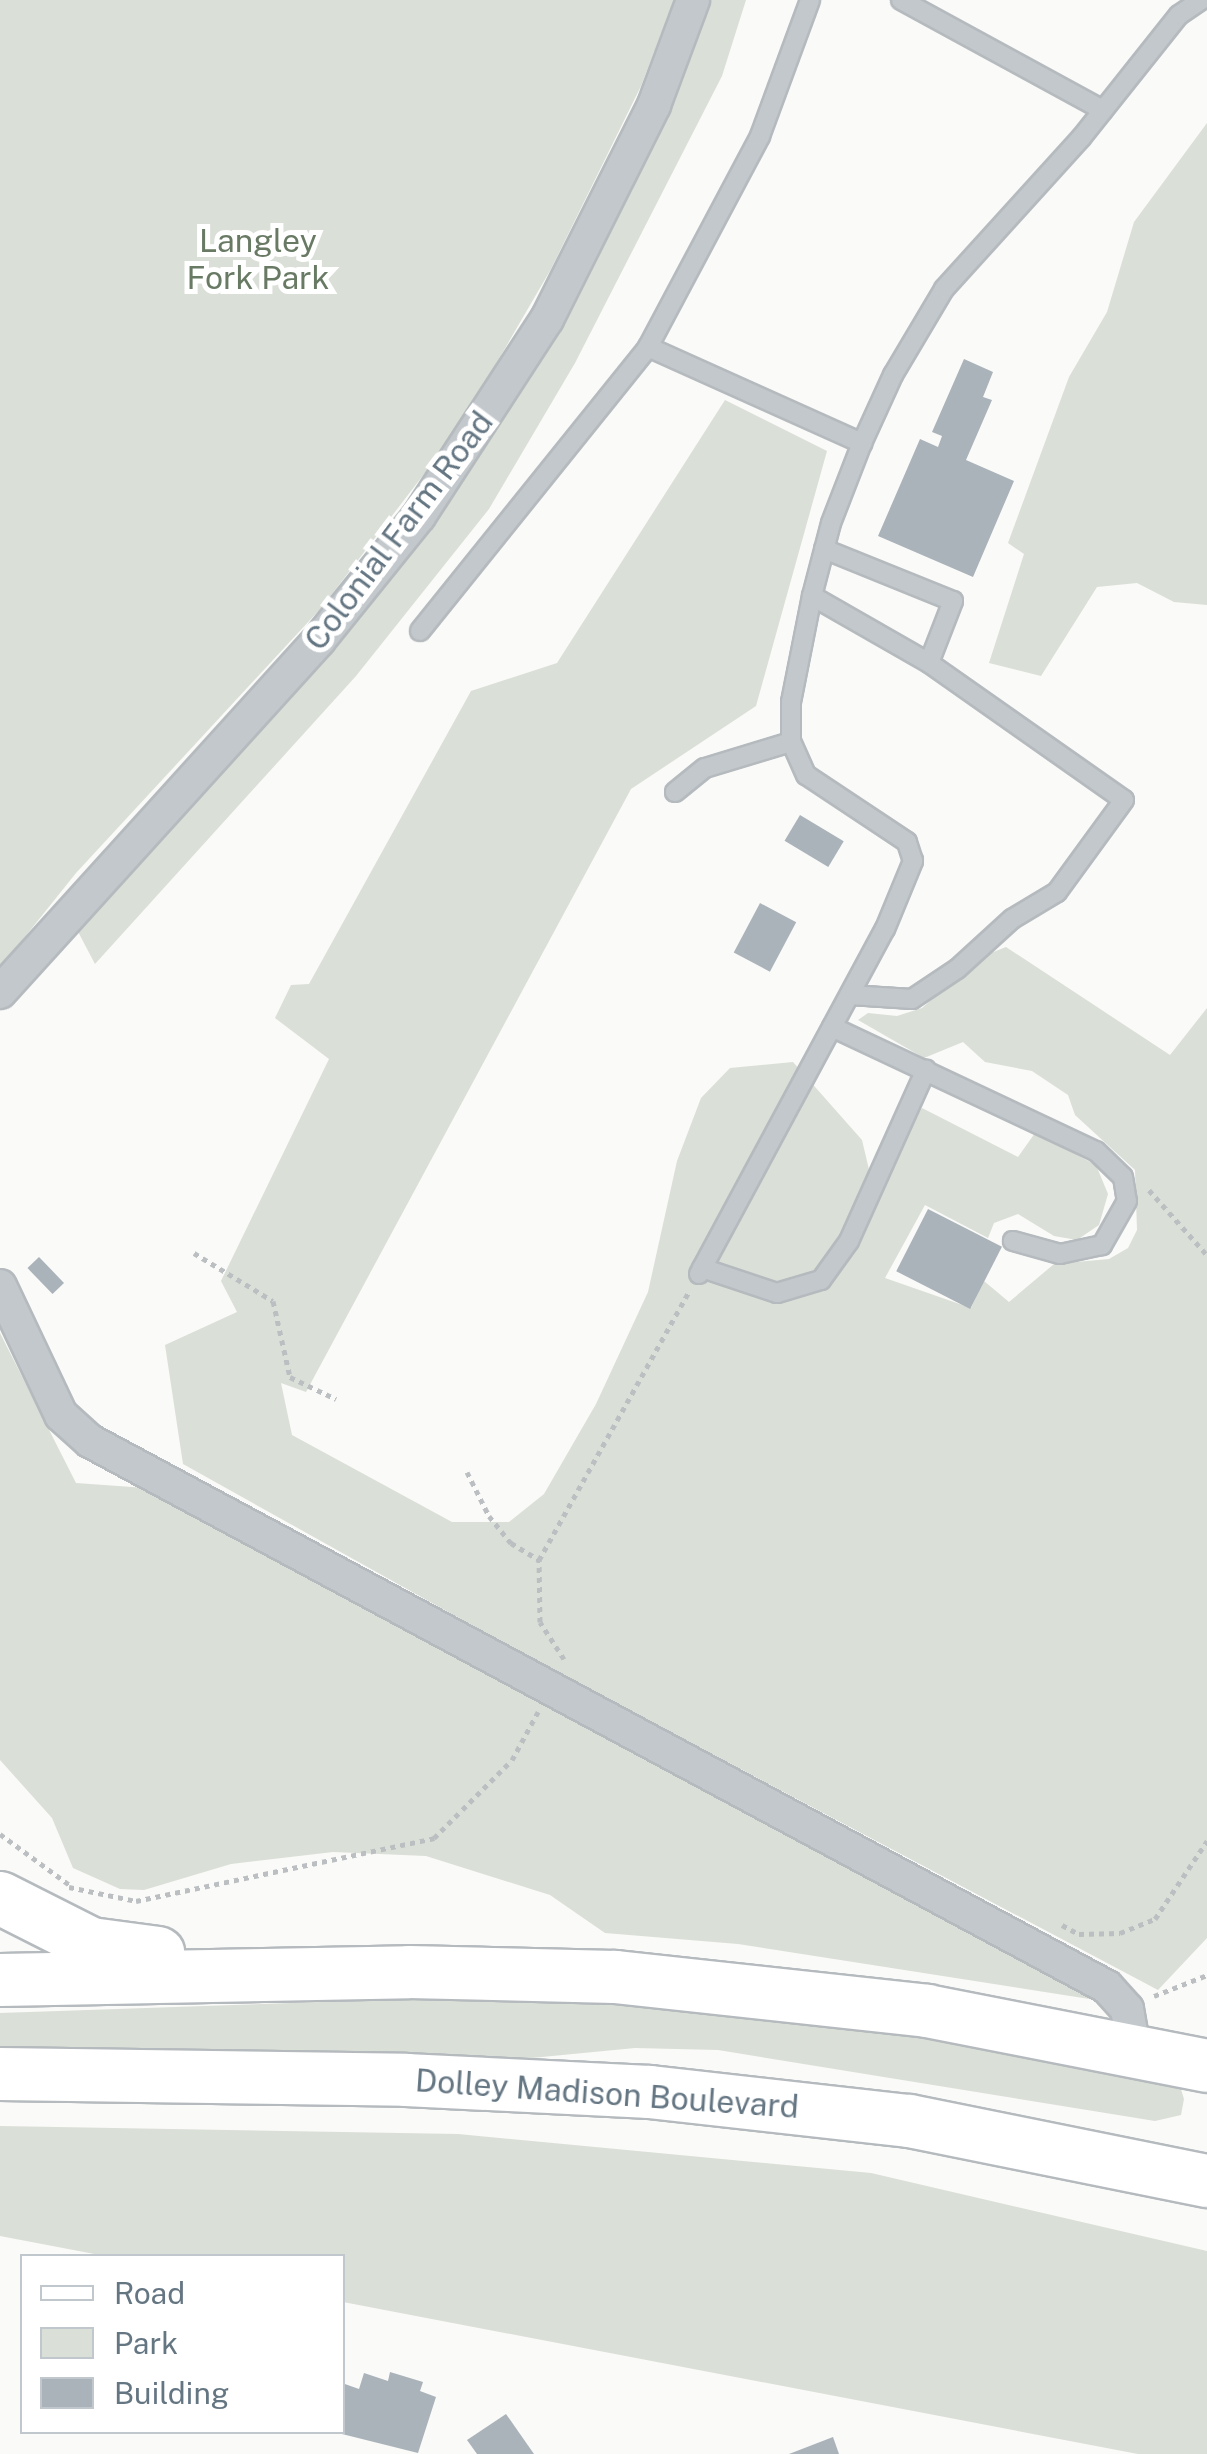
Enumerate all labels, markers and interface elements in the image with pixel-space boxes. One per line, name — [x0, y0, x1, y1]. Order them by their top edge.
park label: Langley Fork Park — [186, 223, 330, 298]
street label: Colonial Farm Road — [297, 404, 501, 658]
street label: Dolley Madison Boulevard — [414, 2061, 800, 2127]
legend — [20, 2254, 345, 2434]
text: Road — [114, 2275, 185, 2311]
text: Park — [114, 2325, 178, 2361]
text: Building — [114, 2375, 229, 2411]

